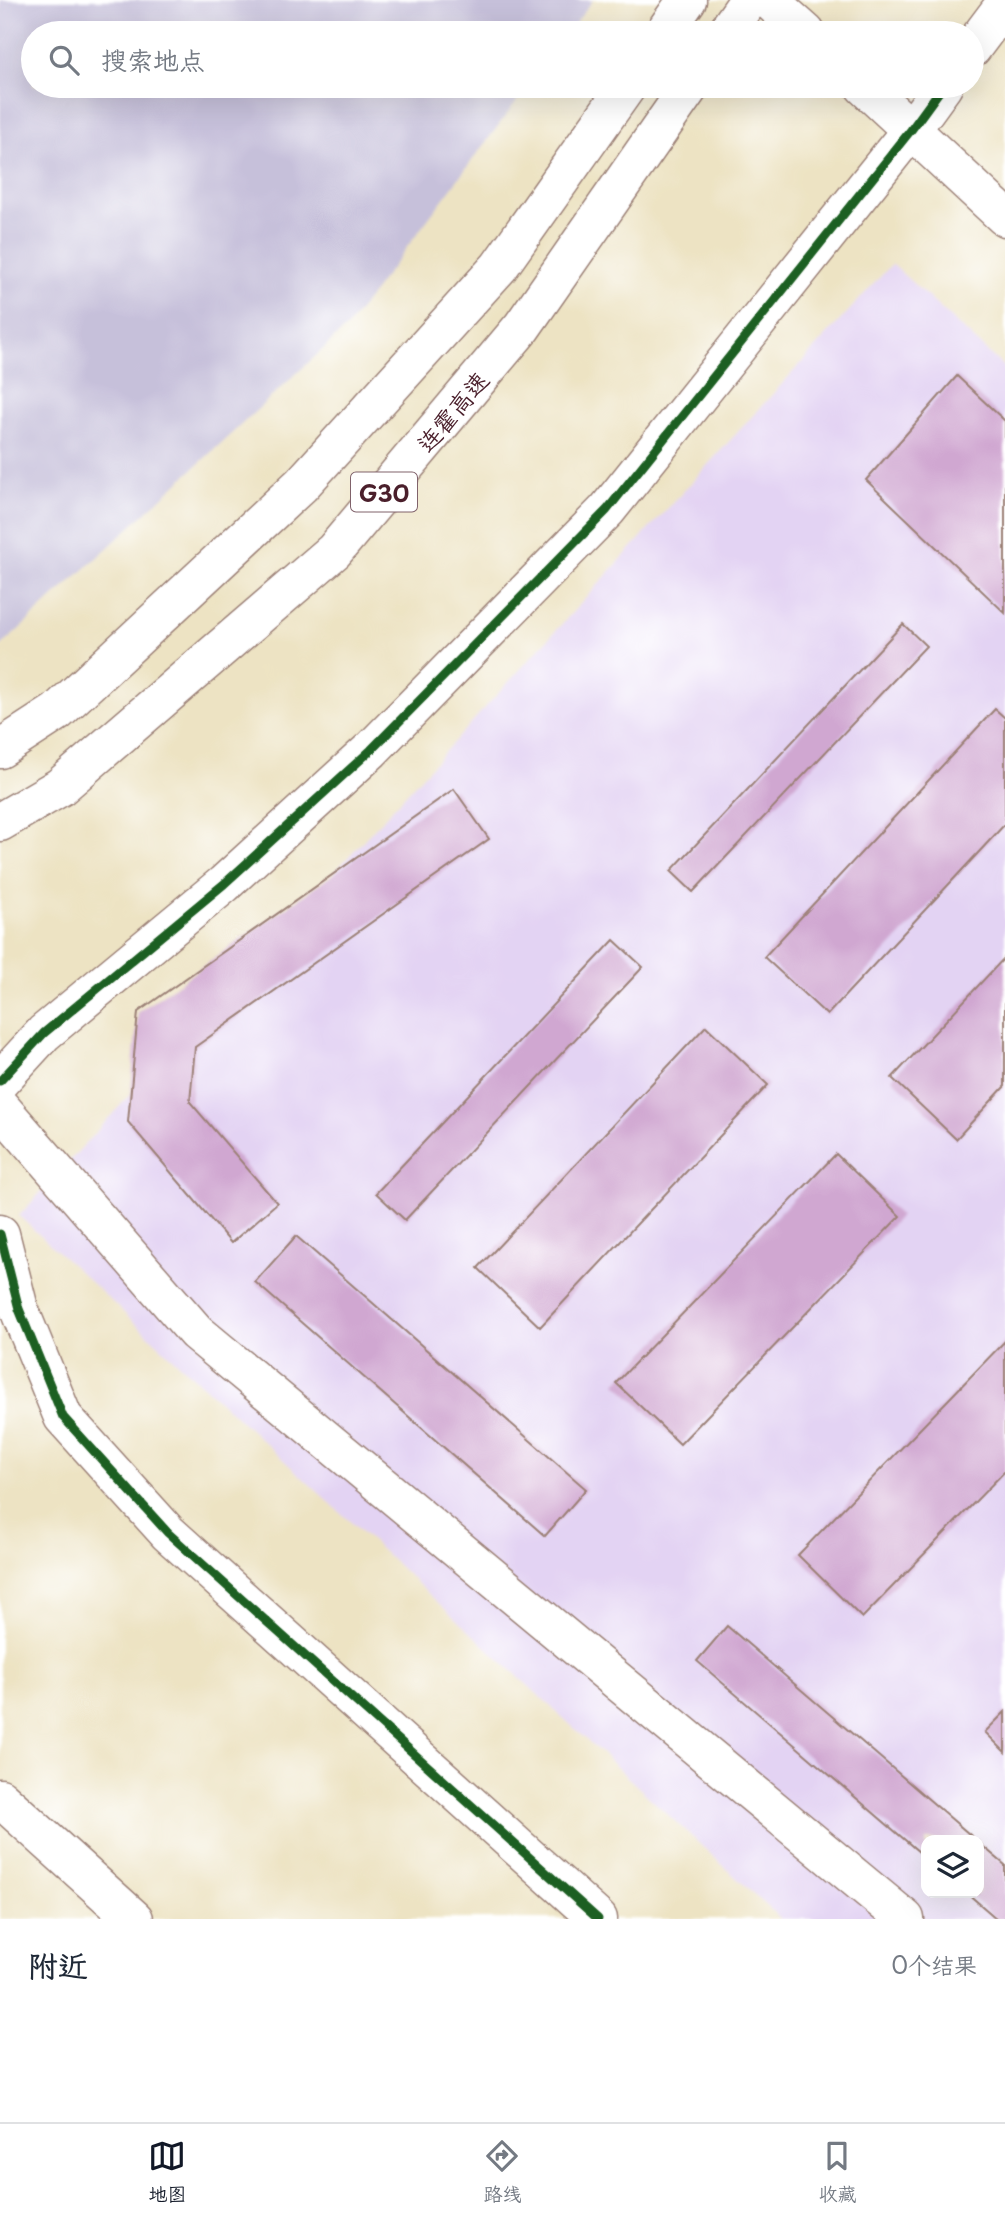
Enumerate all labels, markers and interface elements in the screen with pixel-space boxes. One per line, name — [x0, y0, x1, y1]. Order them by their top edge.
search box — [21, 21, 984, 98]
text: 搜索地点 — [101, 40, 205, 79]
icon: search — [45, 41, 83, 79]
street label: 连霍高速 — [407, 363, 497, 459]
road number: G30 — [351, 472, 417, 512]
map controls — [921, 1835, 984, 1898]
button: layers — [921, 1835, 984, 1898]
text: 附近 — [28, 1942, 88, 1987]
text: 0个结果 — [891, 1947, 977, 1982]
tab: 地图 — [148, 2137, 187, 2207]
tab: 路线 — [483, 2137, 522, 2207]
tab: 收藏 — [818, 2137, 857, 2207]

